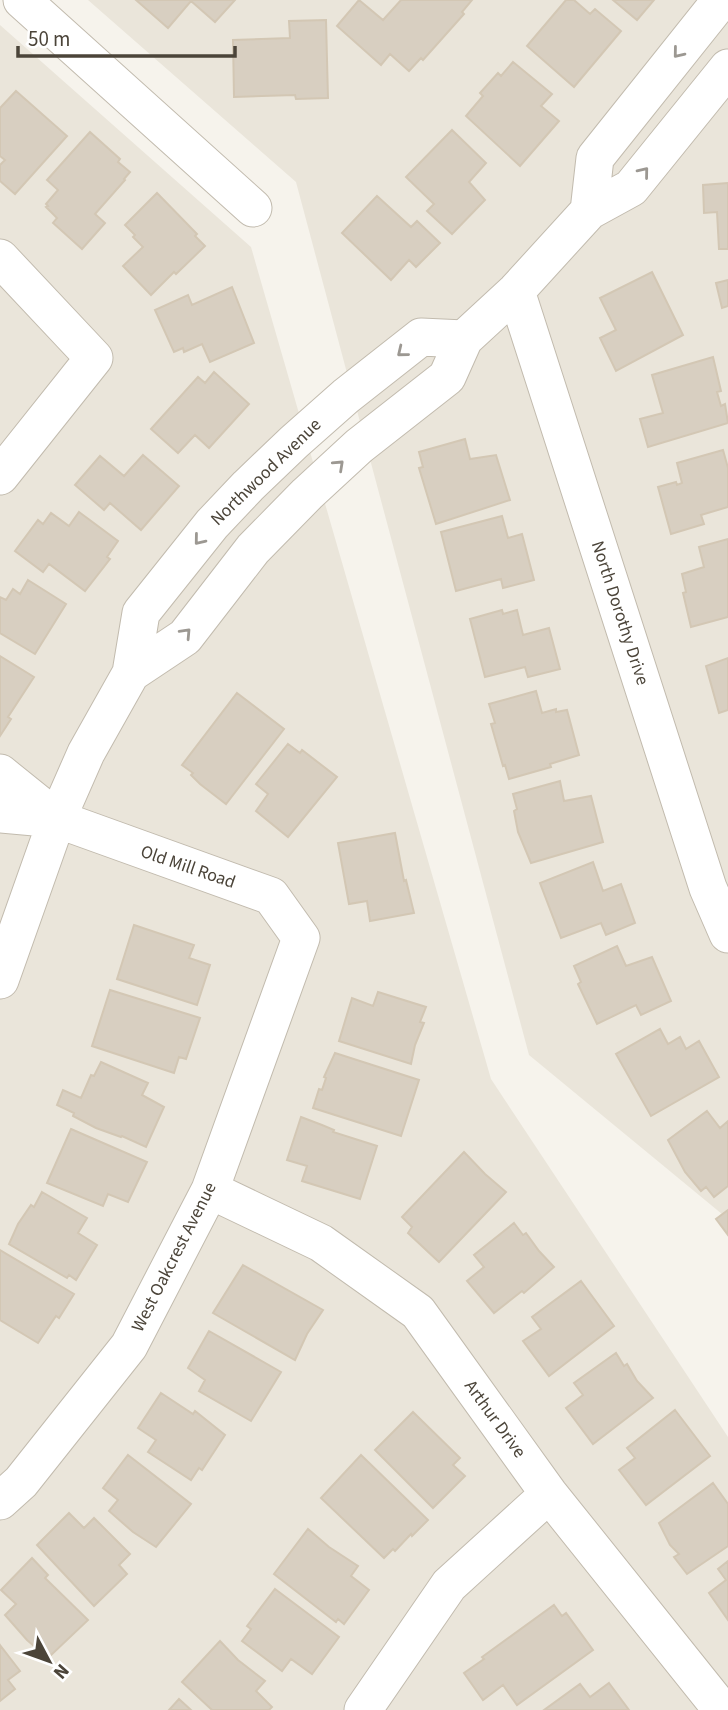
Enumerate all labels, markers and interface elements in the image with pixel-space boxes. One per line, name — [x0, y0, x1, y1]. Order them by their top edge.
scale bar — [18, 14, 234, 58]
text: 50 m — [28, 24, 70, 54]
one-way arrow — [674, 44, 686, 57]
one-way arrow — [635, 167, 648, 179]
one-way arrow — [397, 344, 409, 357]
street label: Northwood Avenue — [205, 413, 327, 531]
one-way arrow — [331, 461, 344, 473]
one-way arrow — [195, 531, 207, 544]
street label: North Dorothy Drive — [585, 538, 655, 688]
one-way arrow — [178, 628, 190, 641]
street label: Old Mill Road — [137, 839, 239, 895]
street label: West Oakcrest Avenue — [125, 1178, 223, 1336]
street label: Arthur Drive — [458, 1375, 532, 1463]
north arrow — [14, 1626, 84, 1696]
text: N — [46, 1658, 75, 1685]

